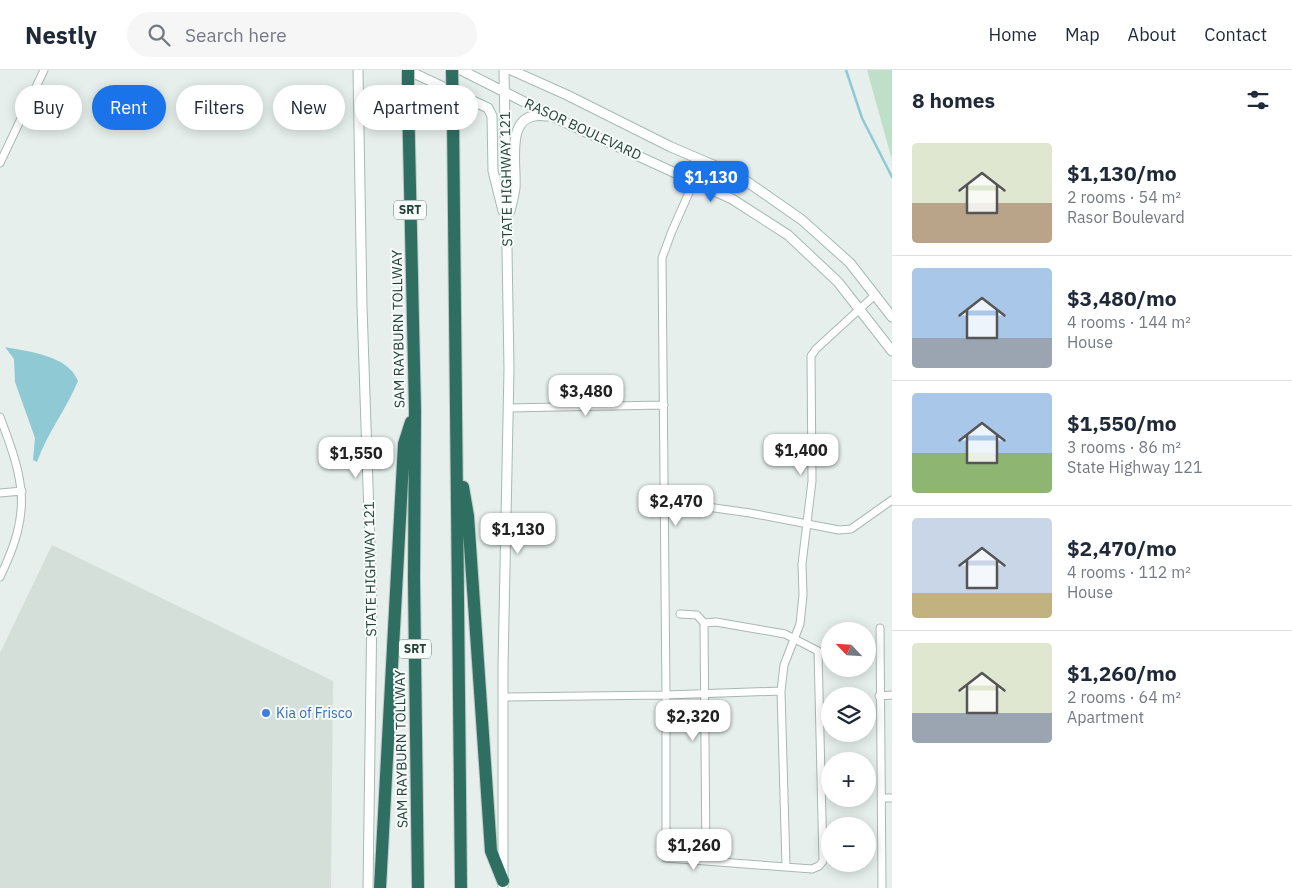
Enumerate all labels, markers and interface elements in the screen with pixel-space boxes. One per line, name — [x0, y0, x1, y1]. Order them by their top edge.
search box — [127, 12, 477, 57]
text: Nestly — [25, 19, 97, 51]
icon: search — [145, 21, 173, 49]
text: Search here — [185, 23, 287, 47]
text: Home — [989, 23, 1037, 46]
text: Map — [1065, 23, 1100, 46]
text: About — [1128, 23, 1176, 46]
text: Contact — [1204, 23, 1267, 46]
chip: Buy — [15, 85, 82, 130]
chip: Rent — [92, 85, 166, 130]
chip: Filters — [176, 85, 263, 130]
chip: New — [273, 85, 345, 130]
chip: Apartment — [355, 85, 478, 130]
text: 8 homes — [912, 86, 995, 114]
icon: filters — [1244, 86, 1272, 114]
street label: RASOR BOULEVARD — [522, 94, 644, 164]
street label: STATE HIGHWAY 121 — [496, 111, 516, 247]
text: $1,130/mo — [1067, 159, 1177, 187]
pin: $1,130 — [670, 160, 752, 203]
icon: home — [952, 163, 1012, 223]
text: $1,130 — [685, 167, 737, 187]
text: 2 rooms · 54 m² — [1067, 187, 1181, 207]
road number: SRT — [394, 200, 426, 220]
text: Rasor Boulevard — [1067, 207, 1185, 227]
street label: SAM RAYBURN TOLLWAY — [388, 249, 408, 408]
text: $3,480/mo — [1067, 284, 1177, 312]
icon: home — [952, 288, 1012, 348]
text: 4 rooms · 144 m² — [1067, 312, 1191, 332]
text: House — [1067, 332, 1113, 352]
pin: $3,480 — [545, 374, 627, 417]
text: $3,480 — [560, 381, 612, 401]
text: $1,550/mo — [1067, 409, 1177, 437]
icon: home — [952, 413, 1012, 473]
pin: $1,400 — [760, 434, 842, 476]
pin: $1,550 — [315, 436, 397, 479]
text: 3 rooms · 86 m² — [1067, 437, 1181, 457]
text: $1,400 — [775, 440, 827, 460]
text: $1,550 — [330, 443, 382, 463]
text: State Highway 121 — [1067, 457, 1203, 477]
pin: $2,470 — [635, 484, 717, 527]
text: $2,470 — [650, 491, 702, 511]
street label: STATE HIGHWAY 121 — [360, 501, 380, 637]
pin: $1,130 — [477, 512, 559, 555]
text: $1,130 — [492, 519, 544, 539]
text: $2,470/mo — [1067, 534, 1177, 562]
icon: home — [952, 538, 1012, 598]
text: 4 rooms · 112 m² — [1067, 562, 1191, 582]
text: House — [1067, 582, 1113, 602]
north arrow — [821, 622, 876, 678]
map controls — [821, 622, 876, 872]
road number: SRT — [399, 640, 431, 658]
text: $1,260/mo — [1067, 659, 1177, 687]
icon: home — [952, 663, 1012, 723]
street label: SAM RAYBURN TOLLWAY — [391, 669, 411, 828]
button: layers — [821, 687, 876, 742]
text: 2 rooms · 64 m² — [1067, 687, 1181, 707]
pin: $2,320 — [652, 700, 734, 742]
place label: Kia of Frisco — [276, 704, 353, 722]
text: $2,320 — [667, 706, 719, 726]
marker: Kia of Frisco — [260, 707, 272, 719]
text: Apartment — [1067, 707, 1144, 727]
button: + — [821, 752, 876, 807]
button: − — [821, 817, 876, 872]
pin: $1,260 — [653, 828, 735, 871]
text: $1,260 — [668, 835, 720, 855]

